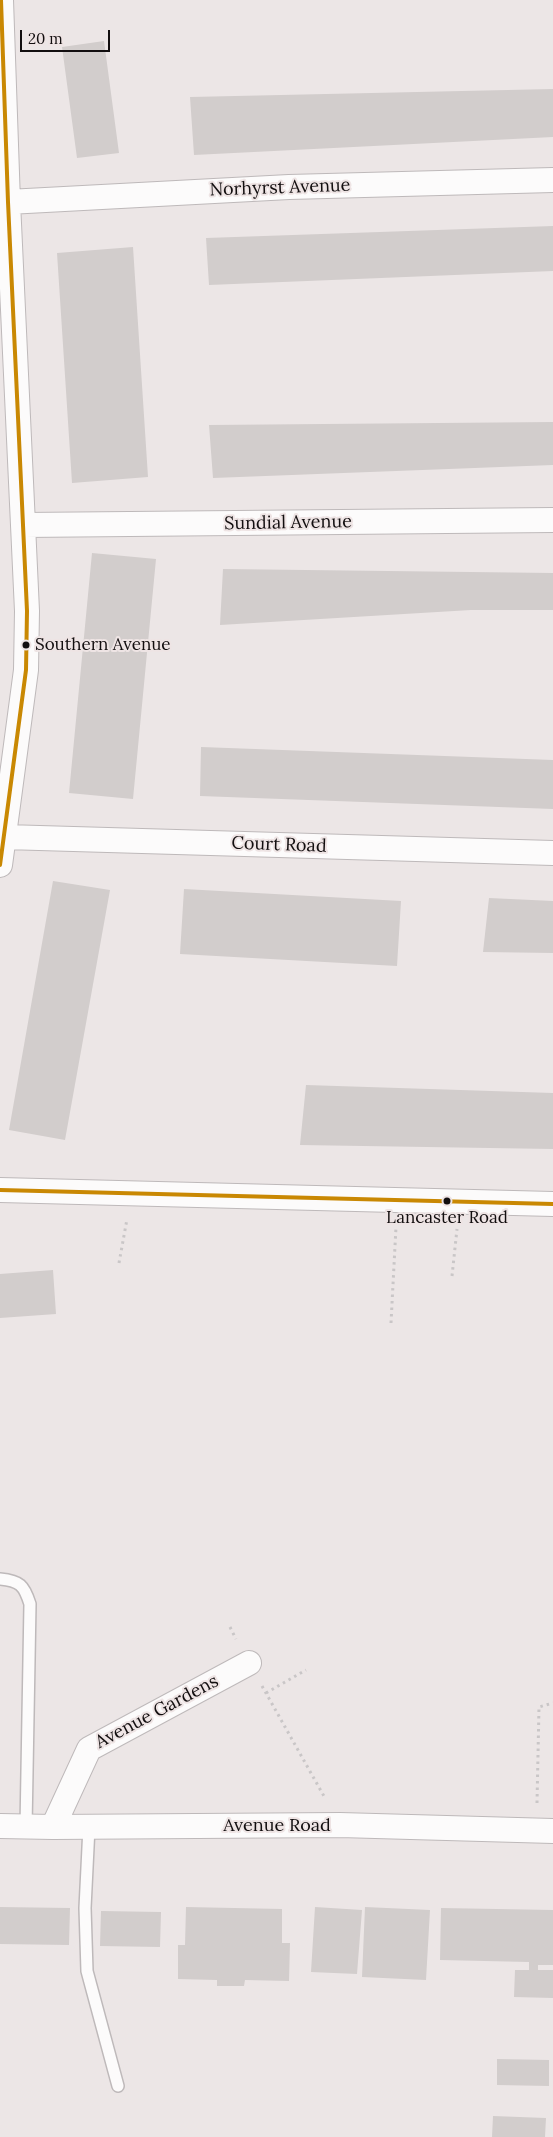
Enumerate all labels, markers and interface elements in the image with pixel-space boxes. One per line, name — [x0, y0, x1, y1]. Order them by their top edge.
scale bar — [22, 20, 112, 52]
text: 20 m — [28, 29, 63, 48]
street label: Norhyrst Avenue — [209, 175, 351, 201]
street label: Sundial Avenue — [224, 511, 352, 535]
place label: Southern Avenue — [35, 635, 171, 655]
marker: Southern Avenue — [21, 640, 31, 650]
street label: Court Road — [231, 833, 327, 857]
marker: Lancaster Road — [442, 1196, 452, 1206]
place label: Lancaster Road — [386, 1208, 508, 1228]
street label: Avenue Gardens — [92, 1670, 222, 1754]
street label: Avenue Road — [223, 1815, 331, 1837]

